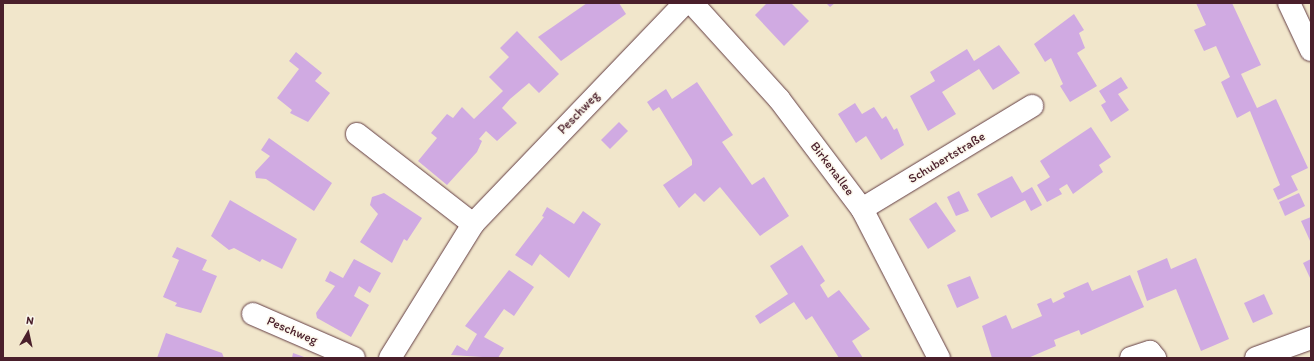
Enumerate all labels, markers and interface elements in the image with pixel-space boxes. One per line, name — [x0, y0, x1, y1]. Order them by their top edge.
street label: Peschweg — [555, 88, 603, 138]
street label: Schubertstraße — [906, 129, 988, 187]
street label: Birkenallee — [807, 139, 857, 199]
north arrow — [8, 313, 48, 353]
street label: Peschweg — [264, 313, 320, 349]
text: N — [25, 314, 35, 328]

